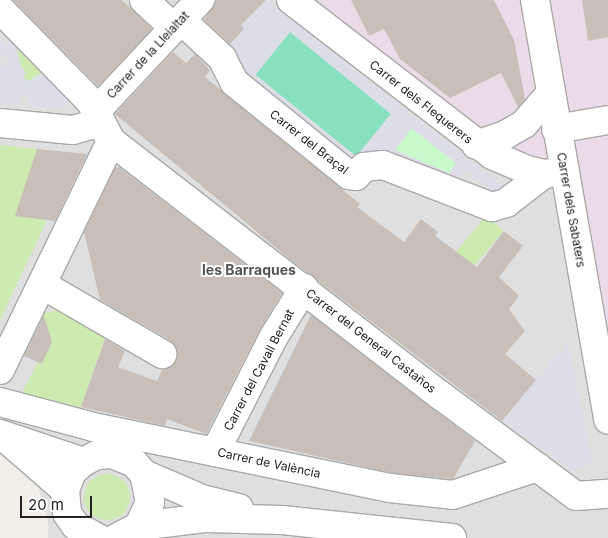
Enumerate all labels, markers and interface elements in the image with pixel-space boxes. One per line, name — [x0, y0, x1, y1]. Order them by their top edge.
street label: Carrer de la Lleialtat — [104, 8, 192, 102]
street label: Carrer dels Flequerers — [367, 57, 475, 147]
street label: Carrer del Braçal — [267, 107, 351, 177]
street label: Carrer dels Sabaters — [554, 151, 588, 269]
district label: les Barraques — [202, 262, 296, 278]
street label: Carrer del General Castaños — [303, 286, 439, 396]
street label: Carrer del Cavall Bernat — [221, 307, 297, 433]
street label: Carrer de València — [216, 445, 322, 481]
scale bar — [22, 486, 95, 518]
text: 20 m — [28, 495, 64, 514]

